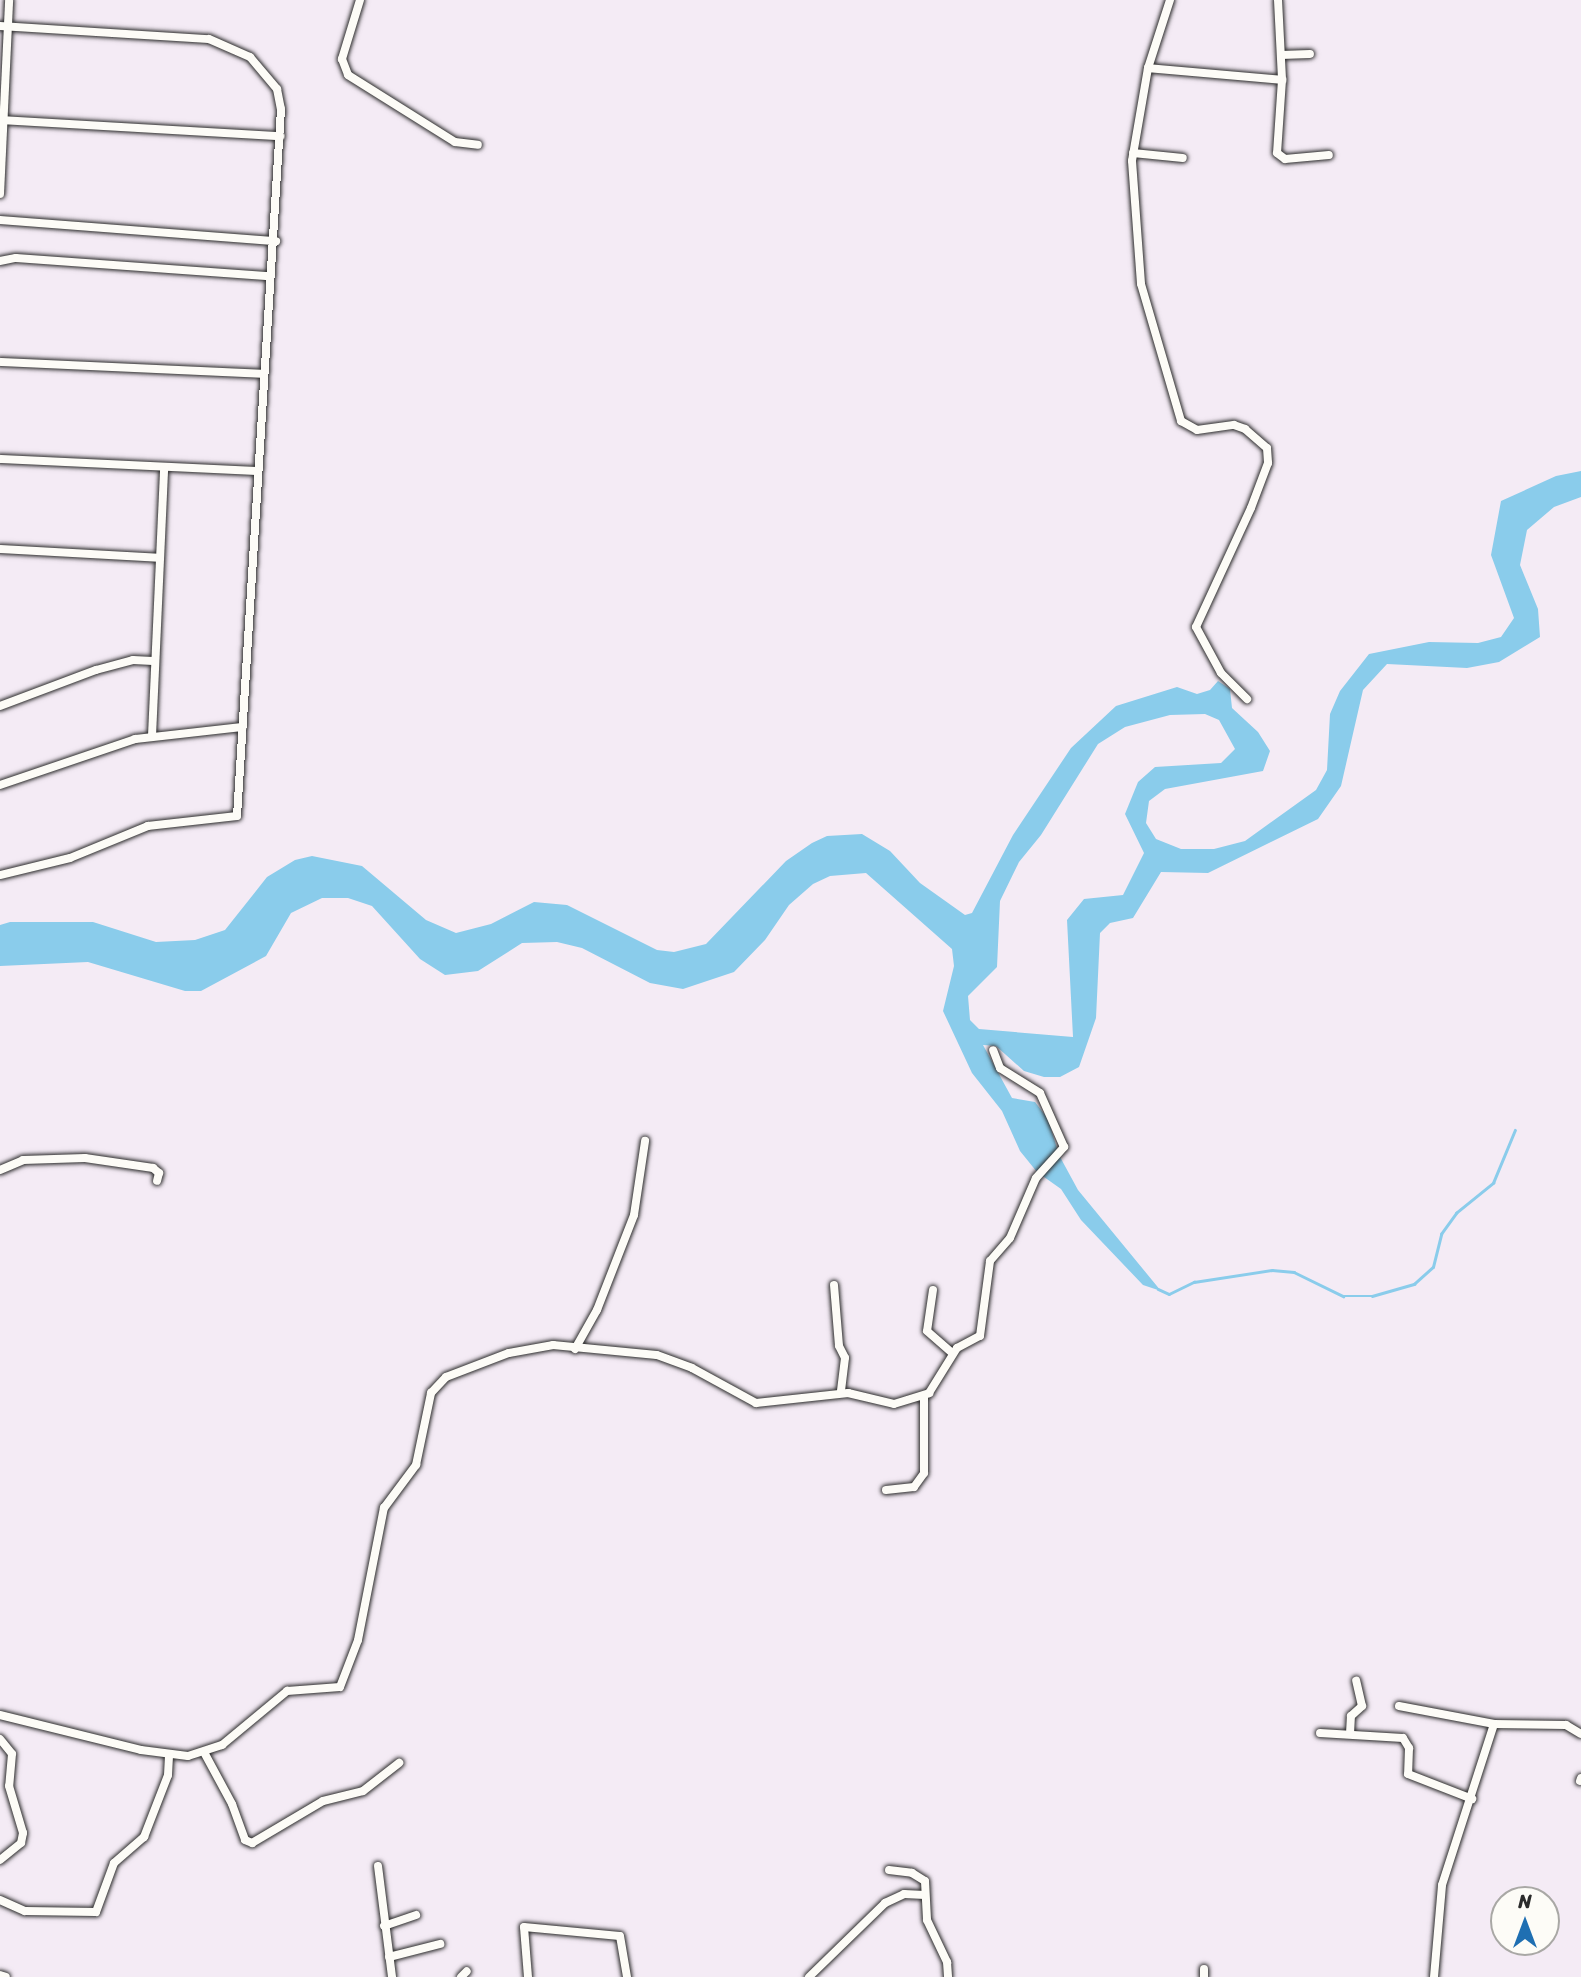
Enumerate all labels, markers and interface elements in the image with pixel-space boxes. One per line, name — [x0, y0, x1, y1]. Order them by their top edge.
text: N — [1518, 1885, 1532, 1918]
north arrow — [1490, 1886, 1560, 1956]

